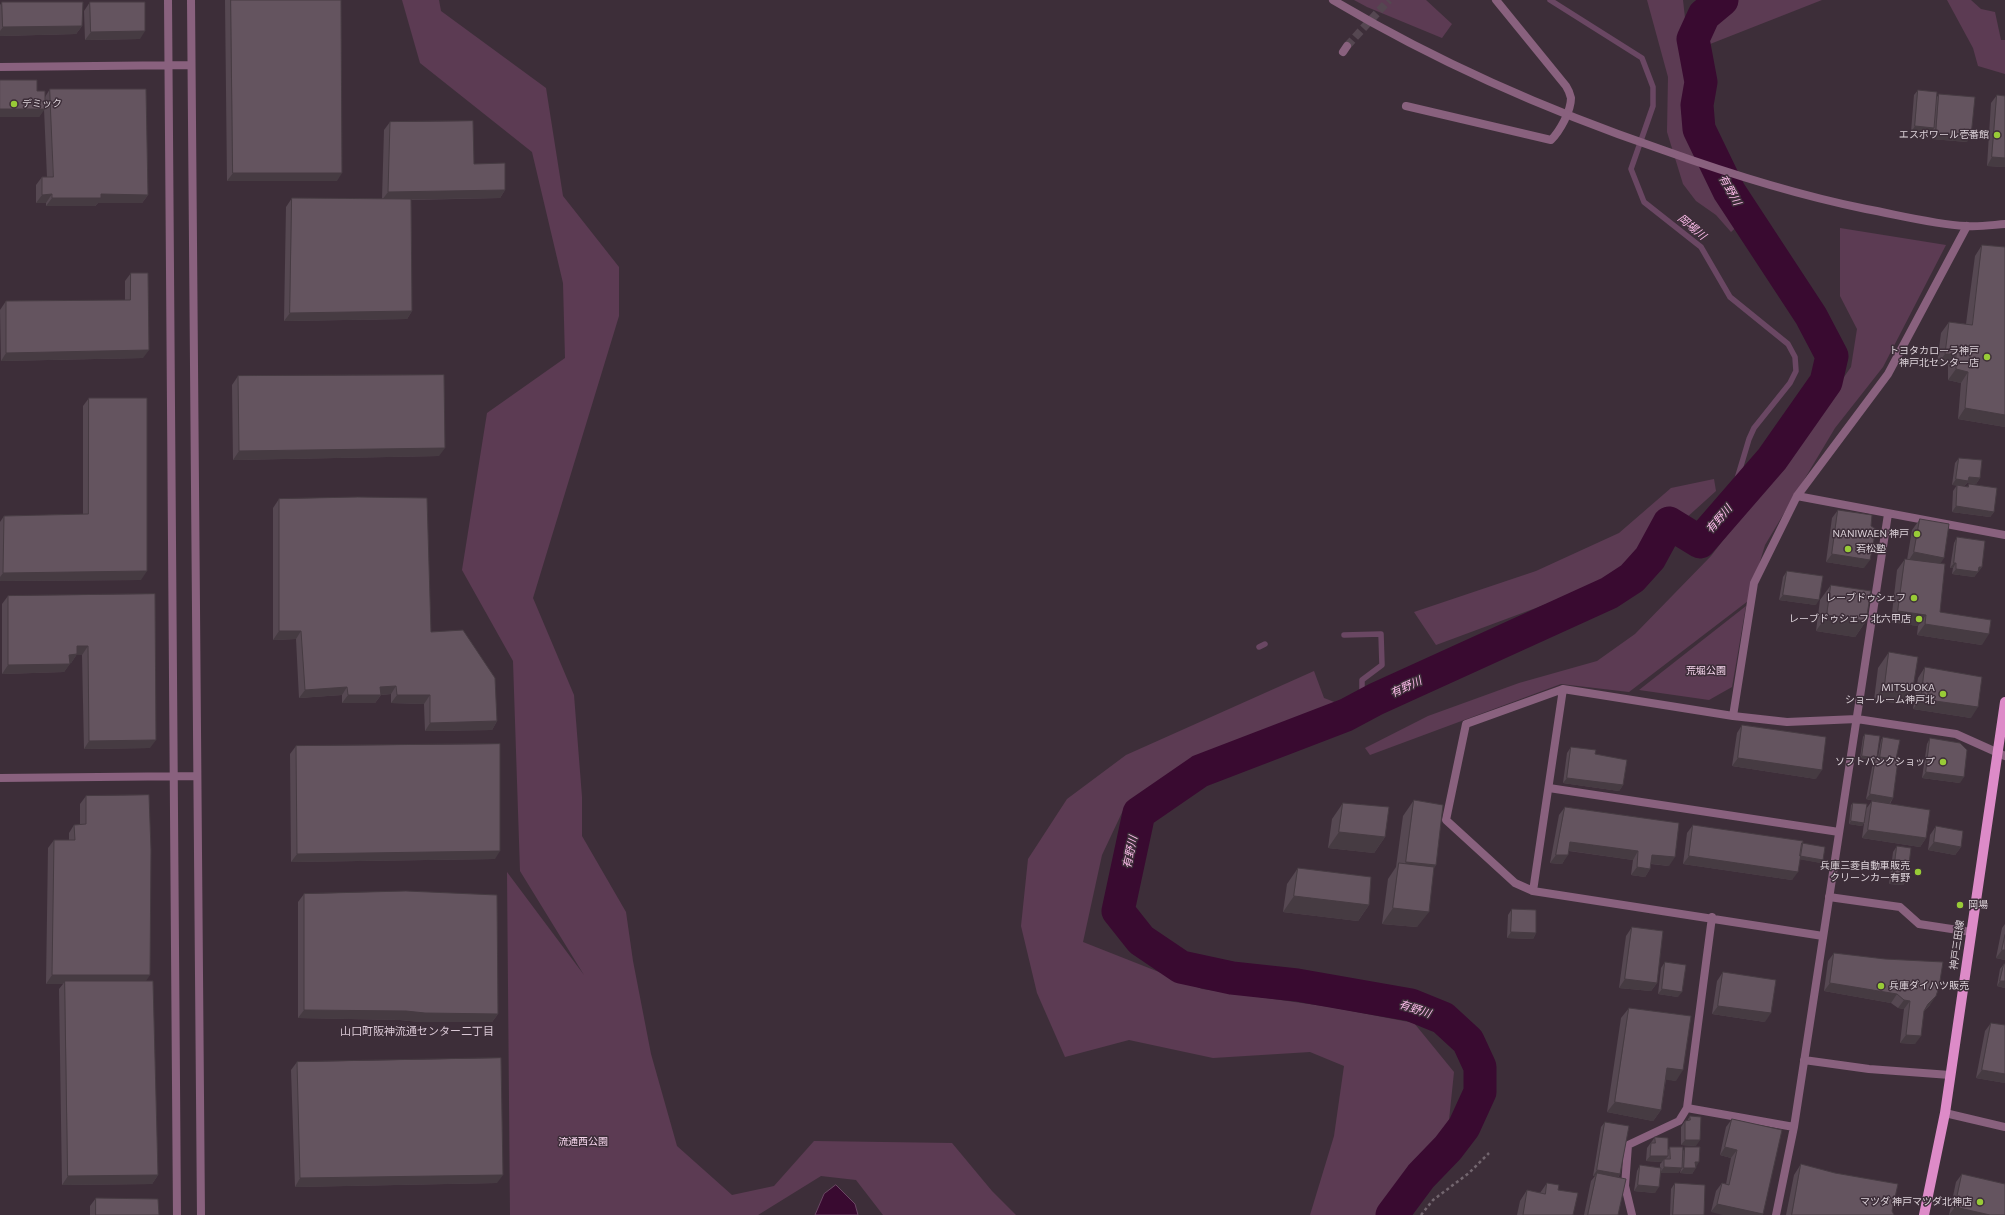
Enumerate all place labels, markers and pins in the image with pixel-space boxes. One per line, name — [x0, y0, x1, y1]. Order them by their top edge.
place label: デミック — [22, 98, 62, 110]
marker: デミック — [9, 99, 19, 109]
place label: エスポワール壱番館 — [1899, 129, 1989, 141]
marker: エスポワール壱番館 — [1992, 130, 2002, 140]
place label: トヨタカローラ神戸 神戸北センター店 — [1889, 345, 1979, 368]
marker: トヨタカローラ神戸 神戸北センター店 — [1982, 352, 1992, 362]
place label: NANIWAEN 神戸 — [1832, 528, 1909, 540]
marker: NANIWAEN 神戸 — [1912, 529, 1922, 539]
place label: 若松塾 — [1856, 543, 1886, 555]
marker: 若松塾 — [1843, 544, 1853, 554]
place label: レーブドゥシェフ — [1826, 592, 1906, 604]
marker: レーブドゥシェフ — [1909, 593, 1919, 603]
place label: レーブドゥシェフ 北六甲店 — [1789, 613, 1911, 625]
marker: レーブドゥシェフ 北六甲店 — [1914, 614, 1924, 624]
place label: MITSUOKA ショールーム神戸北 — [1845, 682, 1935, 706]
marker: MITSUOKA ショールーム神戸北 — [1938, 689, 1948, 699]
place label: ソフトバンクショップ — [1835, 756, 1935, 768]
marker: ソフトバンクショップ — [1938, 757, 1948, 767]
place label: 兵庫三菱自動車販売 クリーンカー有野 — [1820, 860, 1910, 884]
marker: 兵庫三菱自動車販売 クリーンカー有野 — [1913, 867, 1923, 877]
place label: 岡場 — [1968, 899, 1988, 911]
marker: 岡場 — [1955, 900, 1965, 910]
place label: 兵庫ダイハツ販売 — [1889, 980, 1969, 992]
marker: 兵庫ダイハツ販売 — [1876, 981, 1886, 991]
place label: マツダ 神戸マツダ北神店 — [1860, 1196, 1972, 1208]
marker: マツダ 神戸マツダ北神店 — [1975, 1197, 1985, 1207]

